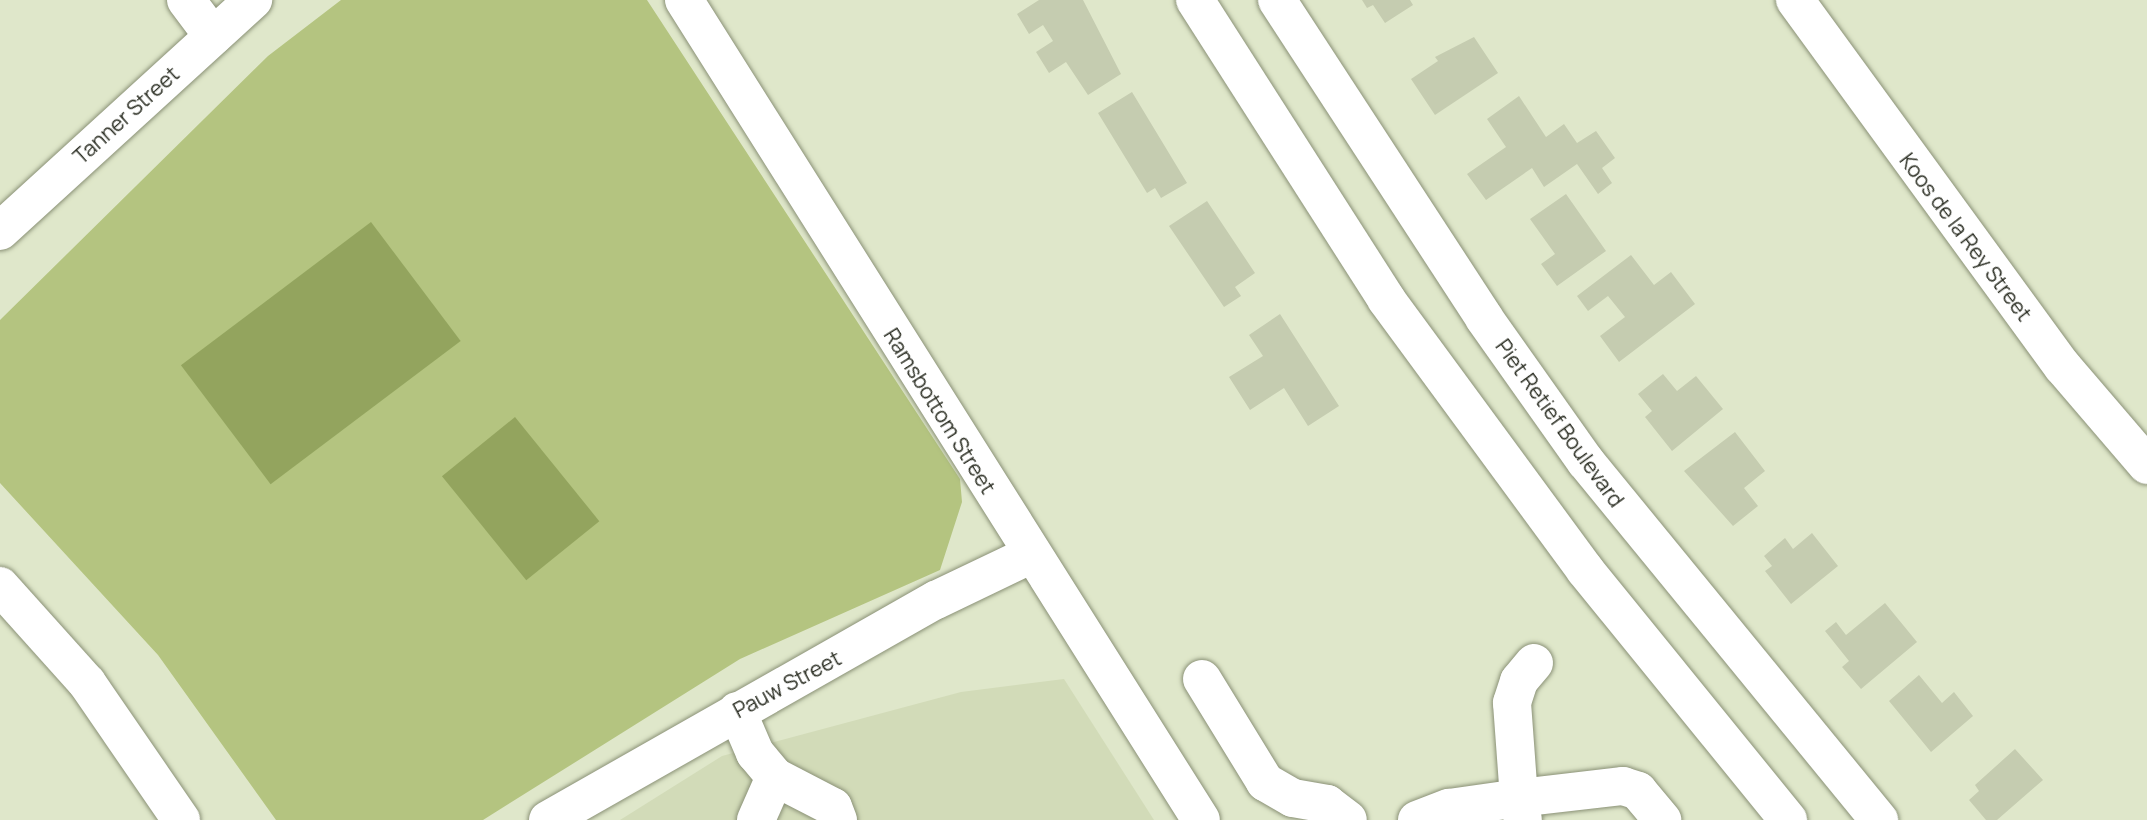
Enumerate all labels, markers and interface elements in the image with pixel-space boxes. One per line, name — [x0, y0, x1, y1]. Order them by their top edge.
street label: Tanner Street — [68, 61, 184, 169]
street label: Koos de la Rey Street — [1895, 148, 2037, 326]
street label: Ramsbottom Street — [879, 324, 1001, 498]
street label: Piet Retief Boulevard — [1491, 334, 1629, 512]
street label: Pauw Street — [729, 645, 845, 723]

